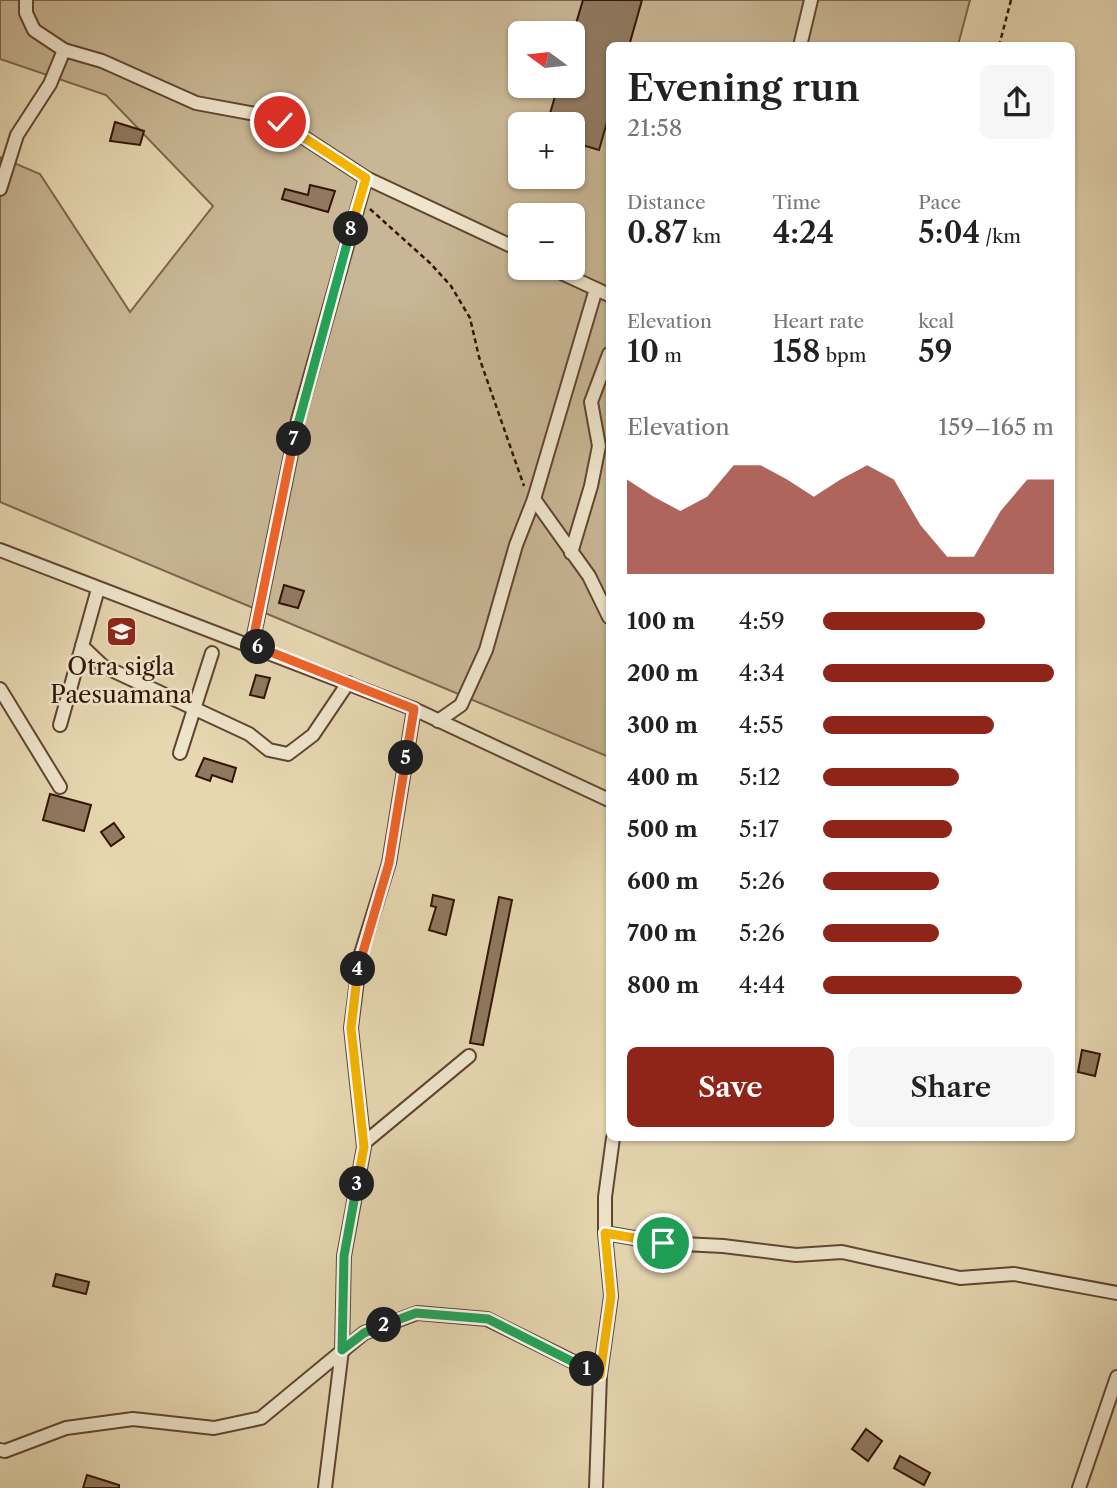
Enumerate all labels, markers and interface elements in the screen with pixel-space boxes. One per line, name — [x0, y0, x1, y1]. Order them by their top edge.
north arrow — [508, 21, 584, 98]
map controls — [508, 21, 585, 280]
text: Evening run — [627, 64, 860, 111]
button: share — [980, 65, 1054, 139]
pin — [250, 92, 310, 152]
icon: check — [261, 103, 299, 141]
button: + — [508, 112, 585, 189]
text: 21:58 — [627, 114, 682, 142]
text: Distance — [627, 191, 706, 214]
text: Time — [773, 191, 821, 214]
text: Pace — [918, 191, 961, 214]
button: − — [508, 203, 585, 280]
pin: 8 — [334, 212, 368, 246]
text: 0.87 — [627, 214, 687, 251]
text: 4:24 — [773, 214, 834, 251]
text: 5:04 — [918, 214, 980, 251]
text: 8 — [345, 217, 356, 240]
text: km — [687, 225, 721, 248]
text: /km — [980, 225, 1021, 248]
text: Elevation — [627, 310, 712, 333]
text: Heart rate — [773, 310, 864, 333]
text: kcal — [918, 310, 954, 333]
text: 10 — [627, 333, 659, 370]
text: 158 — [773, 333, 821, 370]
text: 59 — [918, 333, 953, 370]
text: m — [659, 344, 682, 367]
text: bpm — [821, 344, 867, 367]
text: Elevation — [627, 413, 730, 441]
text: 159–165 m — [938, 413, 1054, 441]
pin: 7 — [276, 422, 312, 457]
text: 7 — [289, 427, 298, 450]
text: 100 m — [627, 607, 695, 635]
text: 4:59 — [739, 607, 785, 635]
school or university icon: Otra sigla Paesuamana — [104, 615, 138, 649]
pin: 6 — [240, 630, 276, 664]
text: 6 — [252, 635, 263, 658]
place label: Otra sigla Paesuamana — [50, 652, 192, 709]
text: 200 m — [627, 659, 699, 687]
text: 4:34 — [739, 659, 785, 687]
text: 300 m — [627, 711, 698, 739]
text: 4:55 — [739, 711, 784, 739]
pin: 5 — [388, 740, 424, 776]
text: 5 — [400, 746, 411, 769]
text: 400 m — [627, 763, 699, 791]
text: 5:12 — [739, 763, 781, 791]
text: 500 m — [627, 815, 698, 843]
text: 5:17 — [739, 815, 779, 843]
text: 600 m — [627, 867, 699, 895]
text: 5:26 — [739, 867, 785, 895]
text: 700 m — [627, 919, 697, 947]
text: 5:26 — [739, 919, 785, 947]
pin: 4 — [340, 951, 376, 986]
text: 4 — [352, 957, 363, 980]
text: 800 m — [627, 971, 699, 999]
text: 4:44 — [739, 971, 785, 999]
button: Save — [627, 1047, 834, 1127]
button: Share — [848, 1047, 1054, 1127]
pin: 3 — [340, 1166, 374, 1202]
text: 3 — [351, 1172, 362, 1195]
pin — [633, 1213, 693, 1273]
icon: arrive — [644, 1224, 682, 1262]
pin: 2 — [366, 1308, 402, 1342]
text: 2 — [378, 1313, 389, 1336]
pin: 1 — [570, 1352, 604, 1386]
text: 1 — [582, 1357, 591, 1380]

